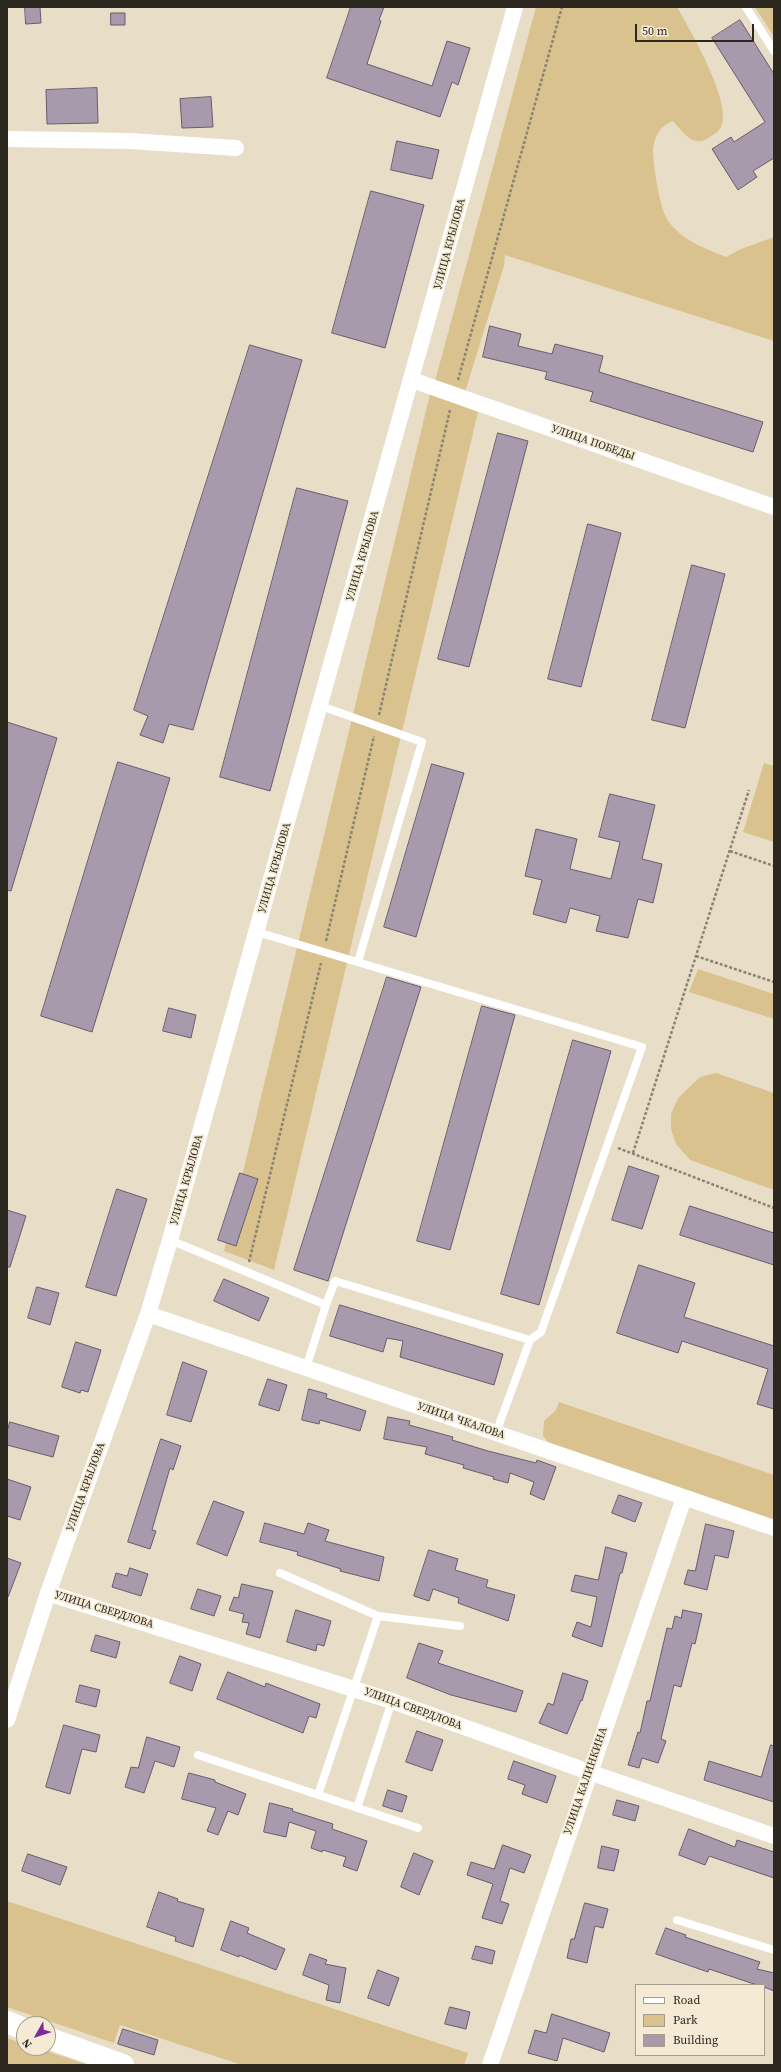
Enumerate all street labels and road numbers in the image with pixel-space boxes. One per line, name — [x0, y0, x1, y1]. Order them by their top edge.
street label: УЛИЦА КРЫЛОВА — [432, 197, 468, 291]
street label: УЛИЦА ПОБЕДЫ — [549, 422, 637, 464]
street label: УЛИЦА КРЫЛОВА — [344, 509, 382, 603]
street label: УЛИЦА КРЫЛОВА — [256, 821, 294, 915]
street label: УЛИЦА КРЫЛОВА — [168, 1133, 206, 1227]
street label: УЛИЦА ЧКАЛОВА — [415, 1400, 507, 1442]
street label: УЛИЦА КРЫЛОВА — [64, 1441, 108, 1533]
street label: УЛИЦА СВЕРДЛОВА — [53, 1589, 155, 1631]
street label: УЛИЦА СВЕРДЛОВА — [362, 1685, 464, 1733]
street label: УЛИЦА КАЛИНКИНА — [561, 1726, 611, 1836]

